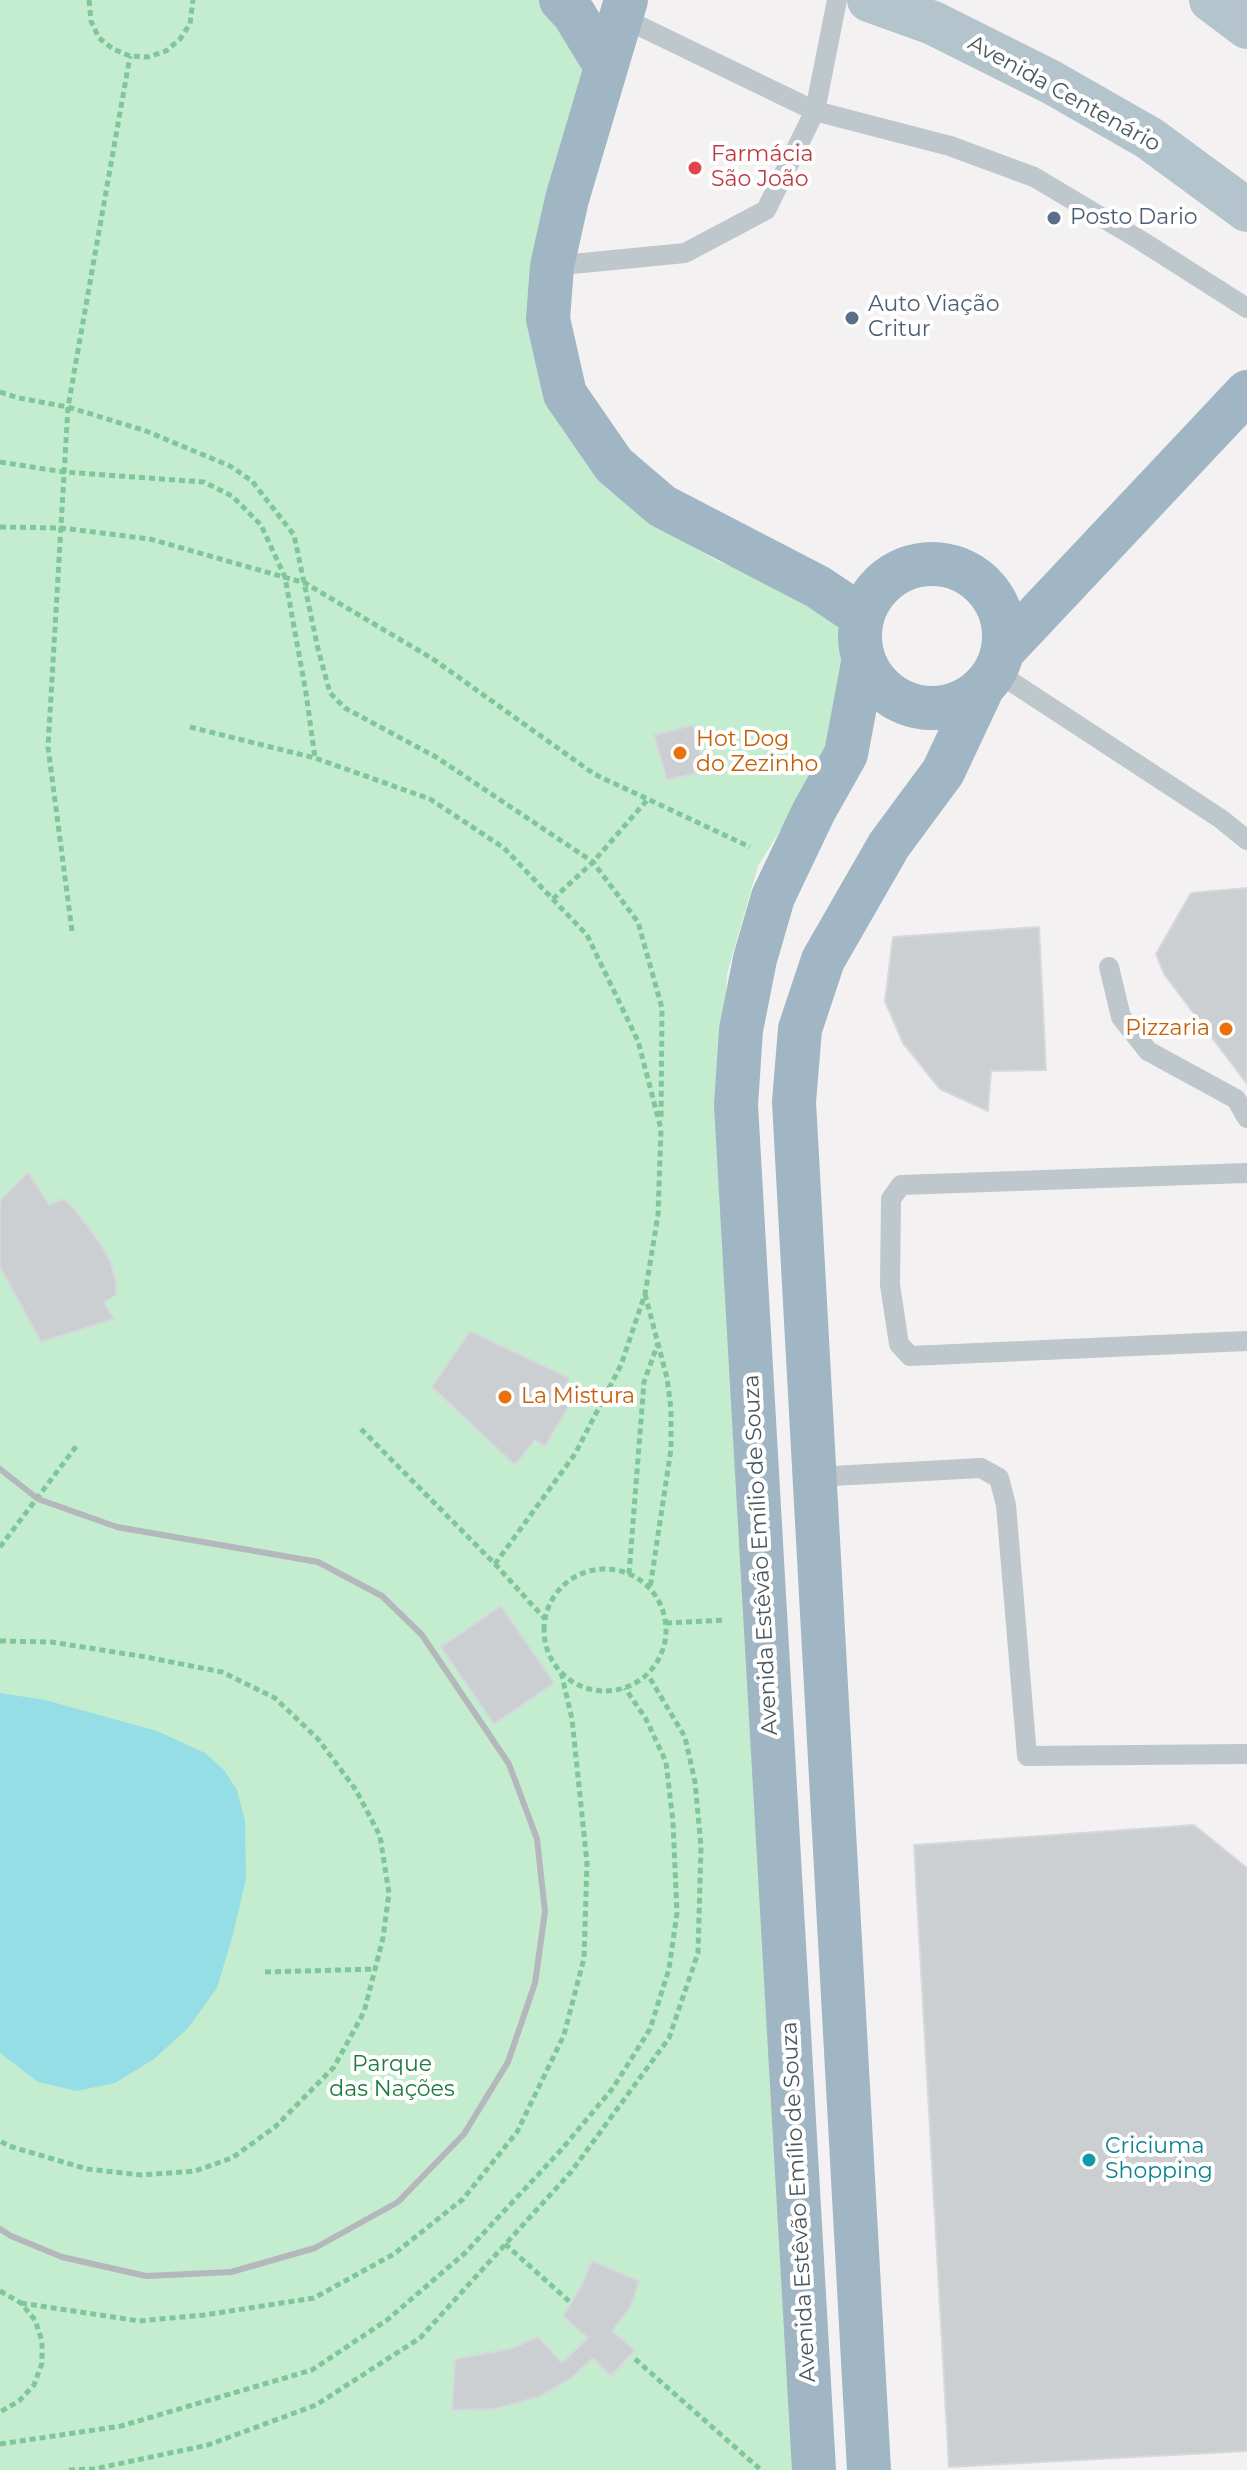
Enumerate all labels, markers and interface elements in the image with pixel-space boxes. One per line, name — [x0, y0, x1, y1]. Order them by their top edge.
street label: Avenida Centenário — [963, 30, 1165, 158]
place label: Farmácia São João — [711, 142, 814, 194]
marker: Farmácia São João — [686, 159, 704, 177]
place label: Posto Dario — [1070, 205, 1198, 231]
marker: Posto Dario — [1045, 209, 1063, 227]
place label: Auto Viação Critur — [868, 292, 999, 344]
marker: Auto Viação Critur — [843, 309, 861, 327]
place label: Hot Dog do Zezinho — [696, 727, 818, 778]
marker: Hot Dog do Zezinho — [671, 744, 689, 762]
place label: Pizzaria — [1125, 1016, 1210, 1042]
marker: Pizzaria — [1217, 1020, 1235, 1038]
street label: Avenida Estêvão Emílio de Souza — [738, 1374, 784, 1736]
place label: La Mistura — [521, 1384, 635, 1410]
marker: La Mistura — [496, 1388, 514, 1406]
street label: Avenida Estêvão Emílio de Souza — [776, 2021, 822, 2383]
park label: Parque das Nações — [329, 2052, 455, 2104]
place label: Criciuma Shopping — [1105, 2134, 1213, 2186]
marker: Criciuma Shopping — [1080, 2151, 1098, 2169]

